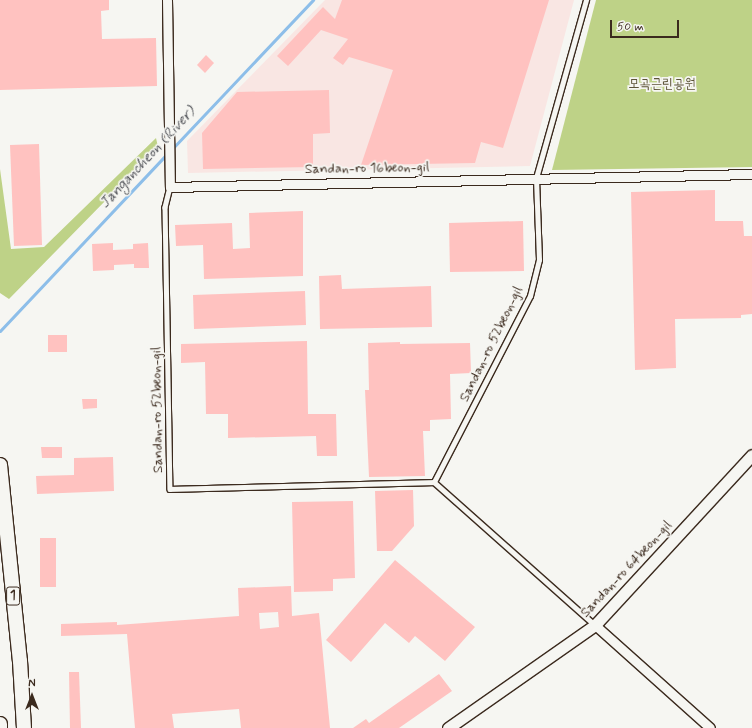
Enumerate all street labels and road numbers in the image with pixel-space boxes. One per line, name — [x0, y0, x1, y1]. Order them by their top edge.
street label: Sandan-ro 16beon-gil — [305, 159, 429, 177]
street label: Sandan-ro 52beon-gil — [456, 283, 526, 405]
street label: Sandan-ro 52beon-gil — [147, 347, 167, 473]
street label: Sandan-ro 64beon-gil — [577, 517, 675, 621]
road number: 1 — [6, 585, 20, 607]

